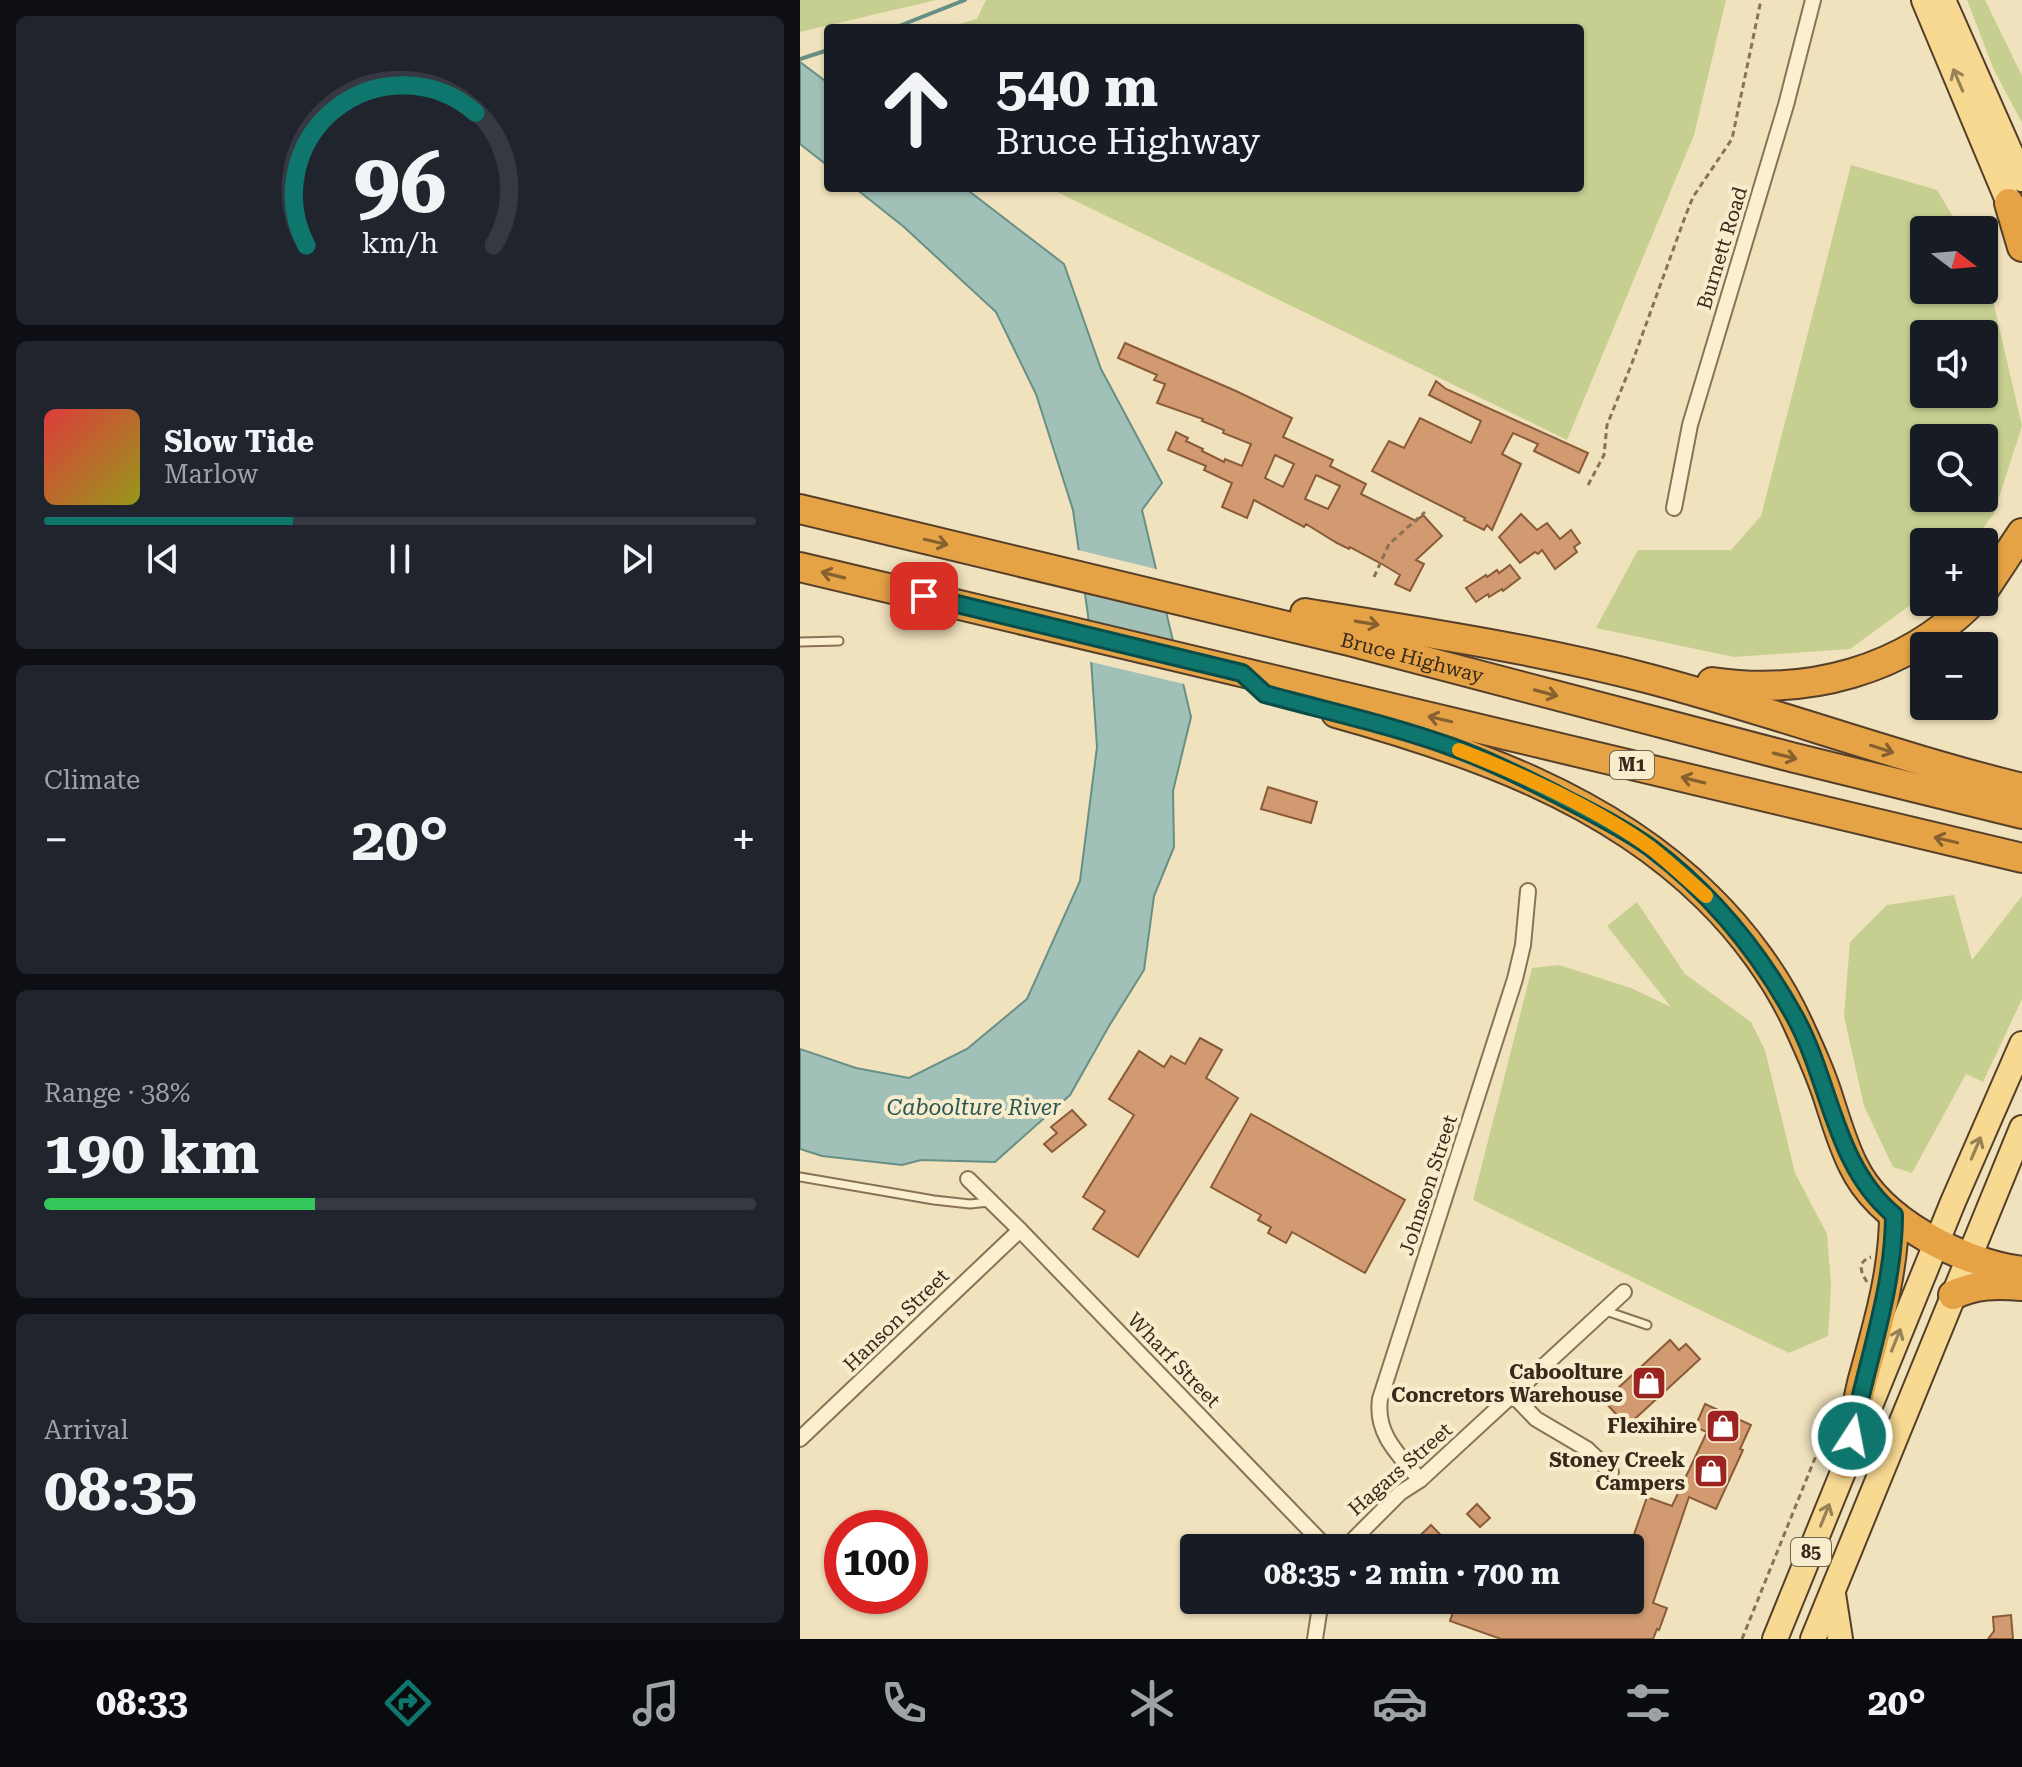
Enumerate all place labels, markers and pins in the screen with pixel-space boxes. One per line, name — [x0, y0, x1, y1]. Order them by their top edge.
pin — [890, 562, 958, 630]
place label: Caboolture Concretors Warehouse — [1391, 1360, 1623, 1407]
shop icon: Caboolture Concretors Warehouse — [1630, 1364, 1668, 1402]
shop icon: Flexihire — [1704, 1407, 1742, 1445]
place label: Flexihire — [1607, 1414, 1697, 1438]
place label: Stoney Creek Campers — [1549, 1448, 1685, 1495]
shop icon: Stoney Creek Campers — [1692, 1452, 1730, 1490]

